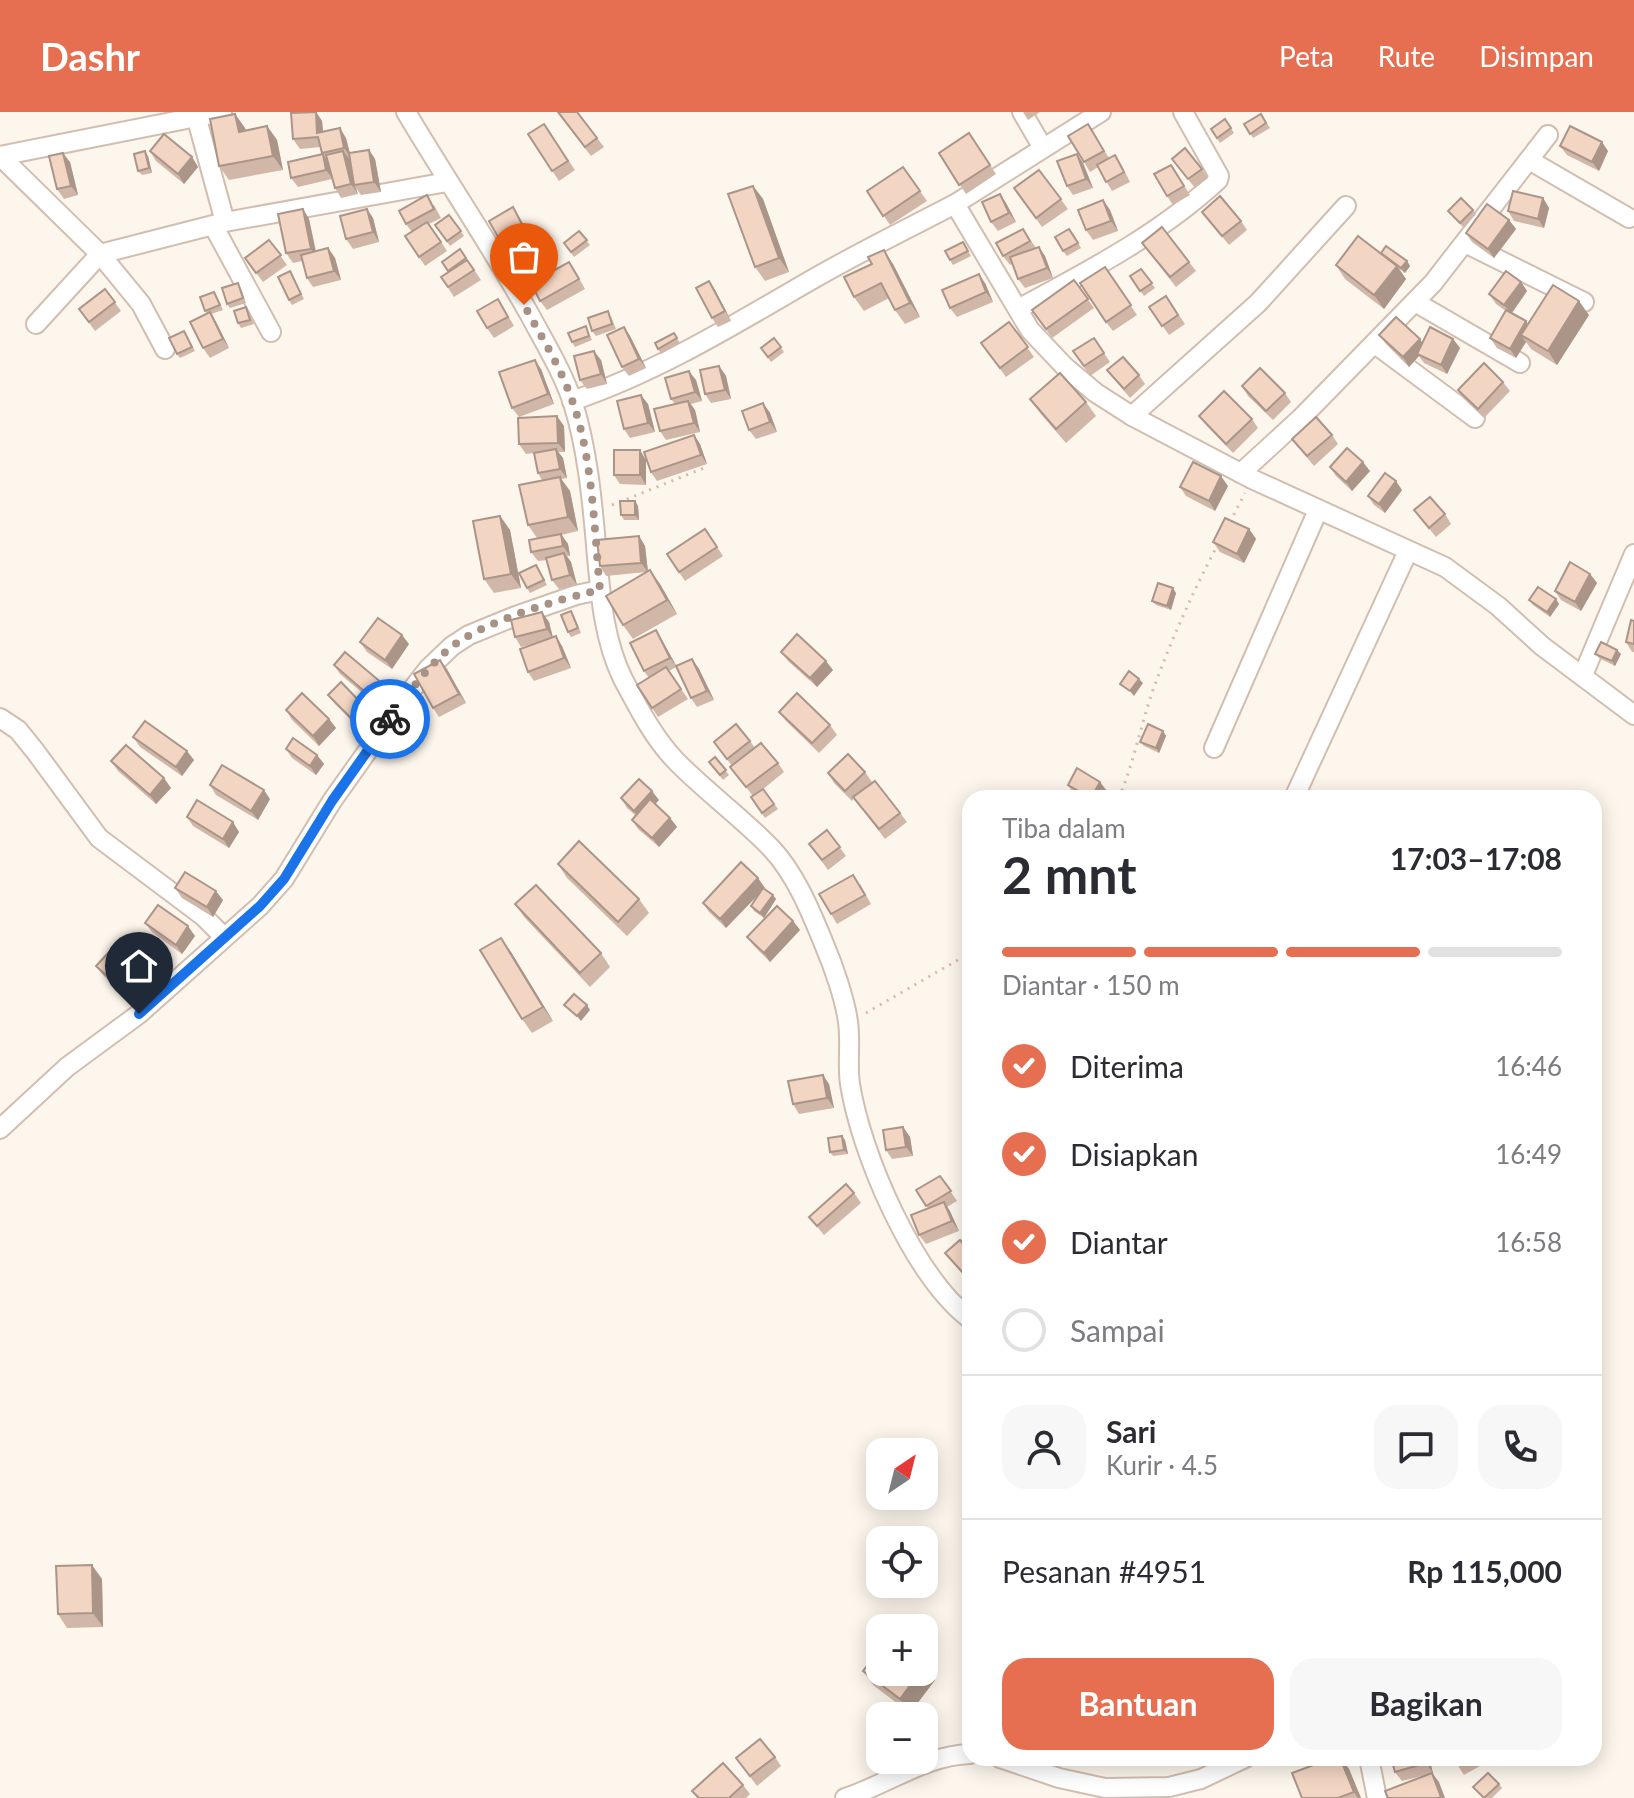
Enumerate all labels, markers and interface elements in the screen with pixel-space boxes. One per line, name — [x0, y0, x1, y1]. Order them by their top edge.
text: Dashr — [40, 33, 140, 79]
text: Peta — [1279, 39, 1334, 73]
text: Rute — [1378, 39, 1435, 73]
text: Disimpan — [1479, 39, 1594, 73]
pin — [490, 223, 558, 305]
icon: bag — [502, 235, 546, 279]
courier — [350, 679, 430, 759]
icon: bike — [368, 697, 412, 741]
text: Tiba dalam — [1002, 812, 1126, 844]
text: 17:03–17:08 — [1390, 840, 1562, 876]
text: 2 mnt — [1002, 843, 1137, 905]
pin — [105, 932, 173, 1014]
icon: home — [117, 944, 161, 988]
text: Diantar · 150 m — [1002, 969, 1180, 1001]
icon: check — [1002, 1044, 1046, 1088]
text: Diterima — [1070, 1048, 1184, 1084]
text: 16:46 — [1495, 1050, 1562, 1082]
icon: check — [1002, 1132, 1046, 1176]
text: Disiapkan — [1070, 1136, 1199, 1172]
text: 16:49 — [1495, 1138, 1562, 1170]
icon: check — [1002, 1220, 1046, 1264]
text: Diantar — [1070, 1224, 1168, 1260]
text: 16:58 — [1495, 1226, 1562, 1258]
text: Sampai — [1070, 1312, 1165, 1348]
button: person — [1002, 1405, 1086, 1489]
button: chat — [1374, 1405, 1458, 1489]
button: phone — [1478, 1405, 1562, 1489]
text: Sari — [1106, 1413, 1156, 1449]
north arrow — [866, 1438, 938, 1510]
map controls — [866, 1438, 938, 1774]
text: Kurir · 4.5 — [1106, 1449, 1218, 1481]
button: locate — [866, 1526, 938, 1598]
text: Pesanan #4951 — [1002, 1553, 1206, 1589]
text: Rp 115,000 — [1407, 1553, 1562, 1589]
button: + — [866, 1614, 938, 1686]
button: Bantuan — [1002, 1658, 1274, 1750]
button: Bagikan — [1290, 1658, 1562, 1750]
button: − — [866, 1702, 938, 1774]

